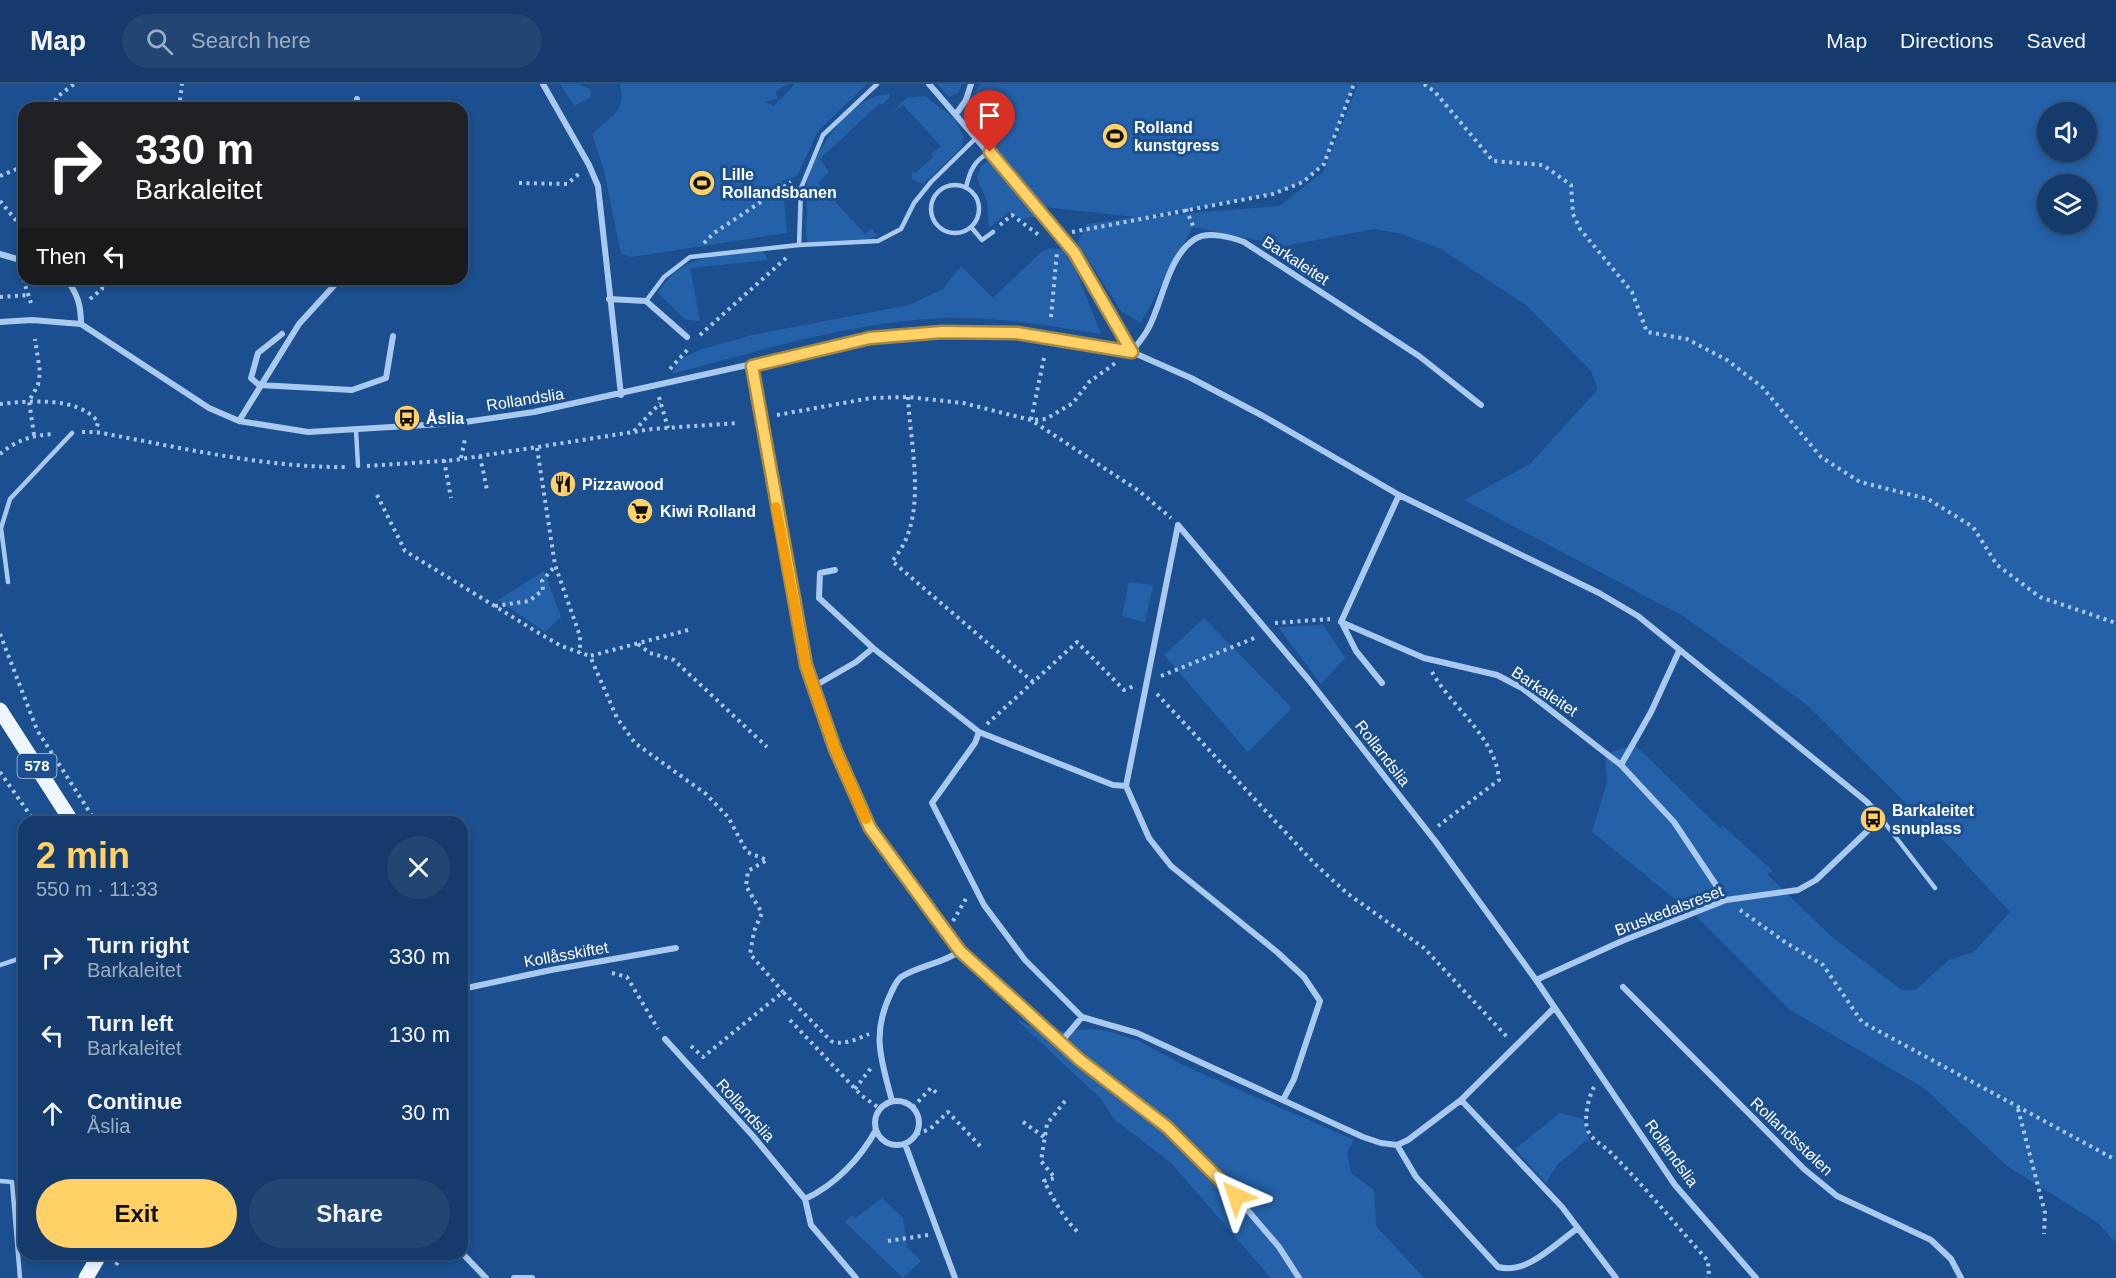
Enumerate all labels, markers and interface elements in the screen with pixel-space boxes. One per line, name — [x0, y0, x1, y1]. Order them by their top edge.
search box — [122, 14, 542, 68]
text: Map — [30, 25, 86, 56]
icon: search — [143, 25, 176, 58]
text: Search here — [191, 28, 311, 53]
text: Map — [1826, 29, 1867, 52]
text: Directions — [1900, 29, 1993, 52]
text: Saved — [2026, 29, 2086, 52]
pin — [964, 90, 1015, 152]
icon: arrive — [973, 99, 1006, 132]
map controls — [2037, 102, 2097, 234]
button: sound — [2037, 102, 2097, 162]
place label: Rolland kunstgress — [1134, 119, 1219, 154]
sports icon: Rolland kunstgress — [1100, 121, 1130, 151]
icon: right — [36, 126, 114, 204]
text: 330 m — [135, 126, 254, 173]
place label: Lille Rollandsbanen — [722, 166, 837, 201]
sports icon: Lille Rollandsbanen — [687, 168, 717, 198]
button: layers — [2037, 174, 2097, 234]
text: Barkaleitet — [135, 175, 263, 205]
street label: Barkaleitet — [1259, 233, 1333, 288]
icon: left — [98, 240, 131, 273]
text: Then — [36, 244, 86, 269]
street label: Rollandslia — [485, 385, 565, 414]
bus stop icon: Åslia — [392, 403, 422, 433]
place label: Åslia — [426, 409, 464, 427]
restaurant icon: Pizzawood — [548, 469, 578, 499]
place label: Pizzawood — [582, 476, 664, 493]
supermarket icon: Kiwi Rolland — [625, 496, 655, 526]
place label: Kiwi Rolland — [660, 503, 756, 520]
street label: Barkaleitet — [1509, 663, 1581, 720]
street label: Rollandslia — [1352, 717, 1413, 789]
road number: 578 — [18, 754, 57, 778]
place label: Barkaleitet snuplass — [1892, 802, 1974, 837]
bus stop icon: Barkaleitet snuplass — [1858, 804, 1888, 834]
text: 2 min — [36, 835, 130, 876]
button: close — [387, 836, 450, 899]
text: 550 m · 11:33 — [36, 878, 158, 900]
street label: Bruskedalsreset — [1613, 882, 1726, 939]
text: Turn right — [87, 933, 189, 958]
street label: Kollåsskiftet — [523, 939, 610, 970]
icon: right — [36, 941, 69, 974]
text: 330 m — [389, 944, 450, 969]
text: Barkaleitet — [87, 959, 182, 981]
text: Turn left — [87, 1011, 173, 1036]
icon: left — [36, 1019, 69, 1052]
text: 130 m — [389, 1022, 450, 1047]
text: Barkaleitet — [87, 1037, 182, 1059]
street label: Rollandslia — [713, 1076, 778, 1145]
text: Continue — [87, 1089, 182, 1114]
street label: Rollandsstølen — [1747, 1094, 1836, 1179]
icon: ahead — [36, 1097, 69, 1130]
text: 30 m — [401, 1100, 450, 1125]
text: Åslia — [87, 1115, 130, 1137]
street label: Rollandslia — [1642, 1117, 1702, 1190]
position arrow — [1204, 1164, 1268, 1228]
button: Exit — [36, 1179, 237, 1248]
button: Share — [249, 1179, 450, 1248]

